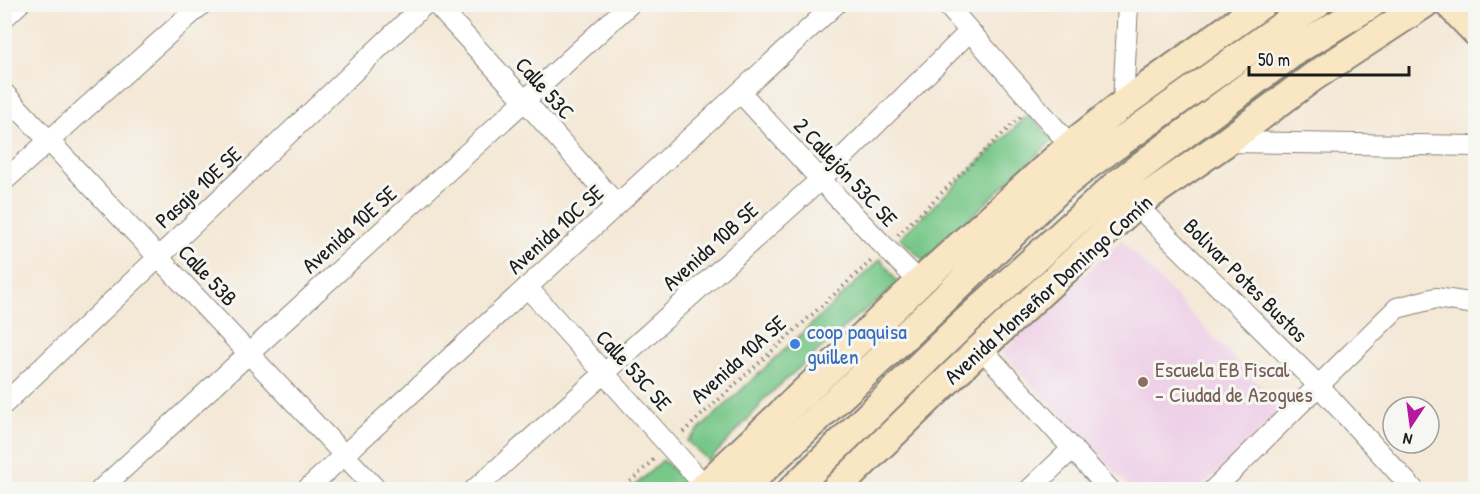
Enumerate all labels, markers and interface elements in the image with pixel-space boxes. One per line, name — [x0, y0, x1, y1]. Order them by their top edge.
scale bar — [1249, 39, 1410, 77]
text: 50 m — [1258, 47, 1290, 72]
street label: Calle 53C — [509, 50, 581, 126]
street label: 2 Callejón 53C SE — [787, 111, 905, 233]
street label: Pasaje 10E SE — [148, 139, 248, 235]
street label: Avenida 10C SE — [500, 177, 610, 280]
street label: Avenida 10E SE — [295, 178, 403, 280]
street label: Avenida Monseñor Domingo Comín — [937, 187, 1159, 391]
street label: Avenida 10B SE — [656, 195, 765, 297]
street label: Bolivar Potes Bustos — [1177, 211, 1315, 349]
street label: Calle 53B — [172, 238, 244, 312]
street label: Avenida 10A SE — [684, 308, 792, 410]
place label: coop paquisa guillen — [807, 316, 907, 371]
street label: Calle 53C SE — [589, 323, 679, 417]
marker: coop paquisa guillen — [788, 337, 802, 351]
place label: Escuela EB Fiscal - Ciudad de Azogues — [1155, 354, 1313, 409]
marker: Escuela EB Fiscal - Ciudad de Azogues — [1136, 375, 1150, 389]
north arrow — [1381, 395, 1441, 455]
text: N — [1401, 428, 1414, 451]

